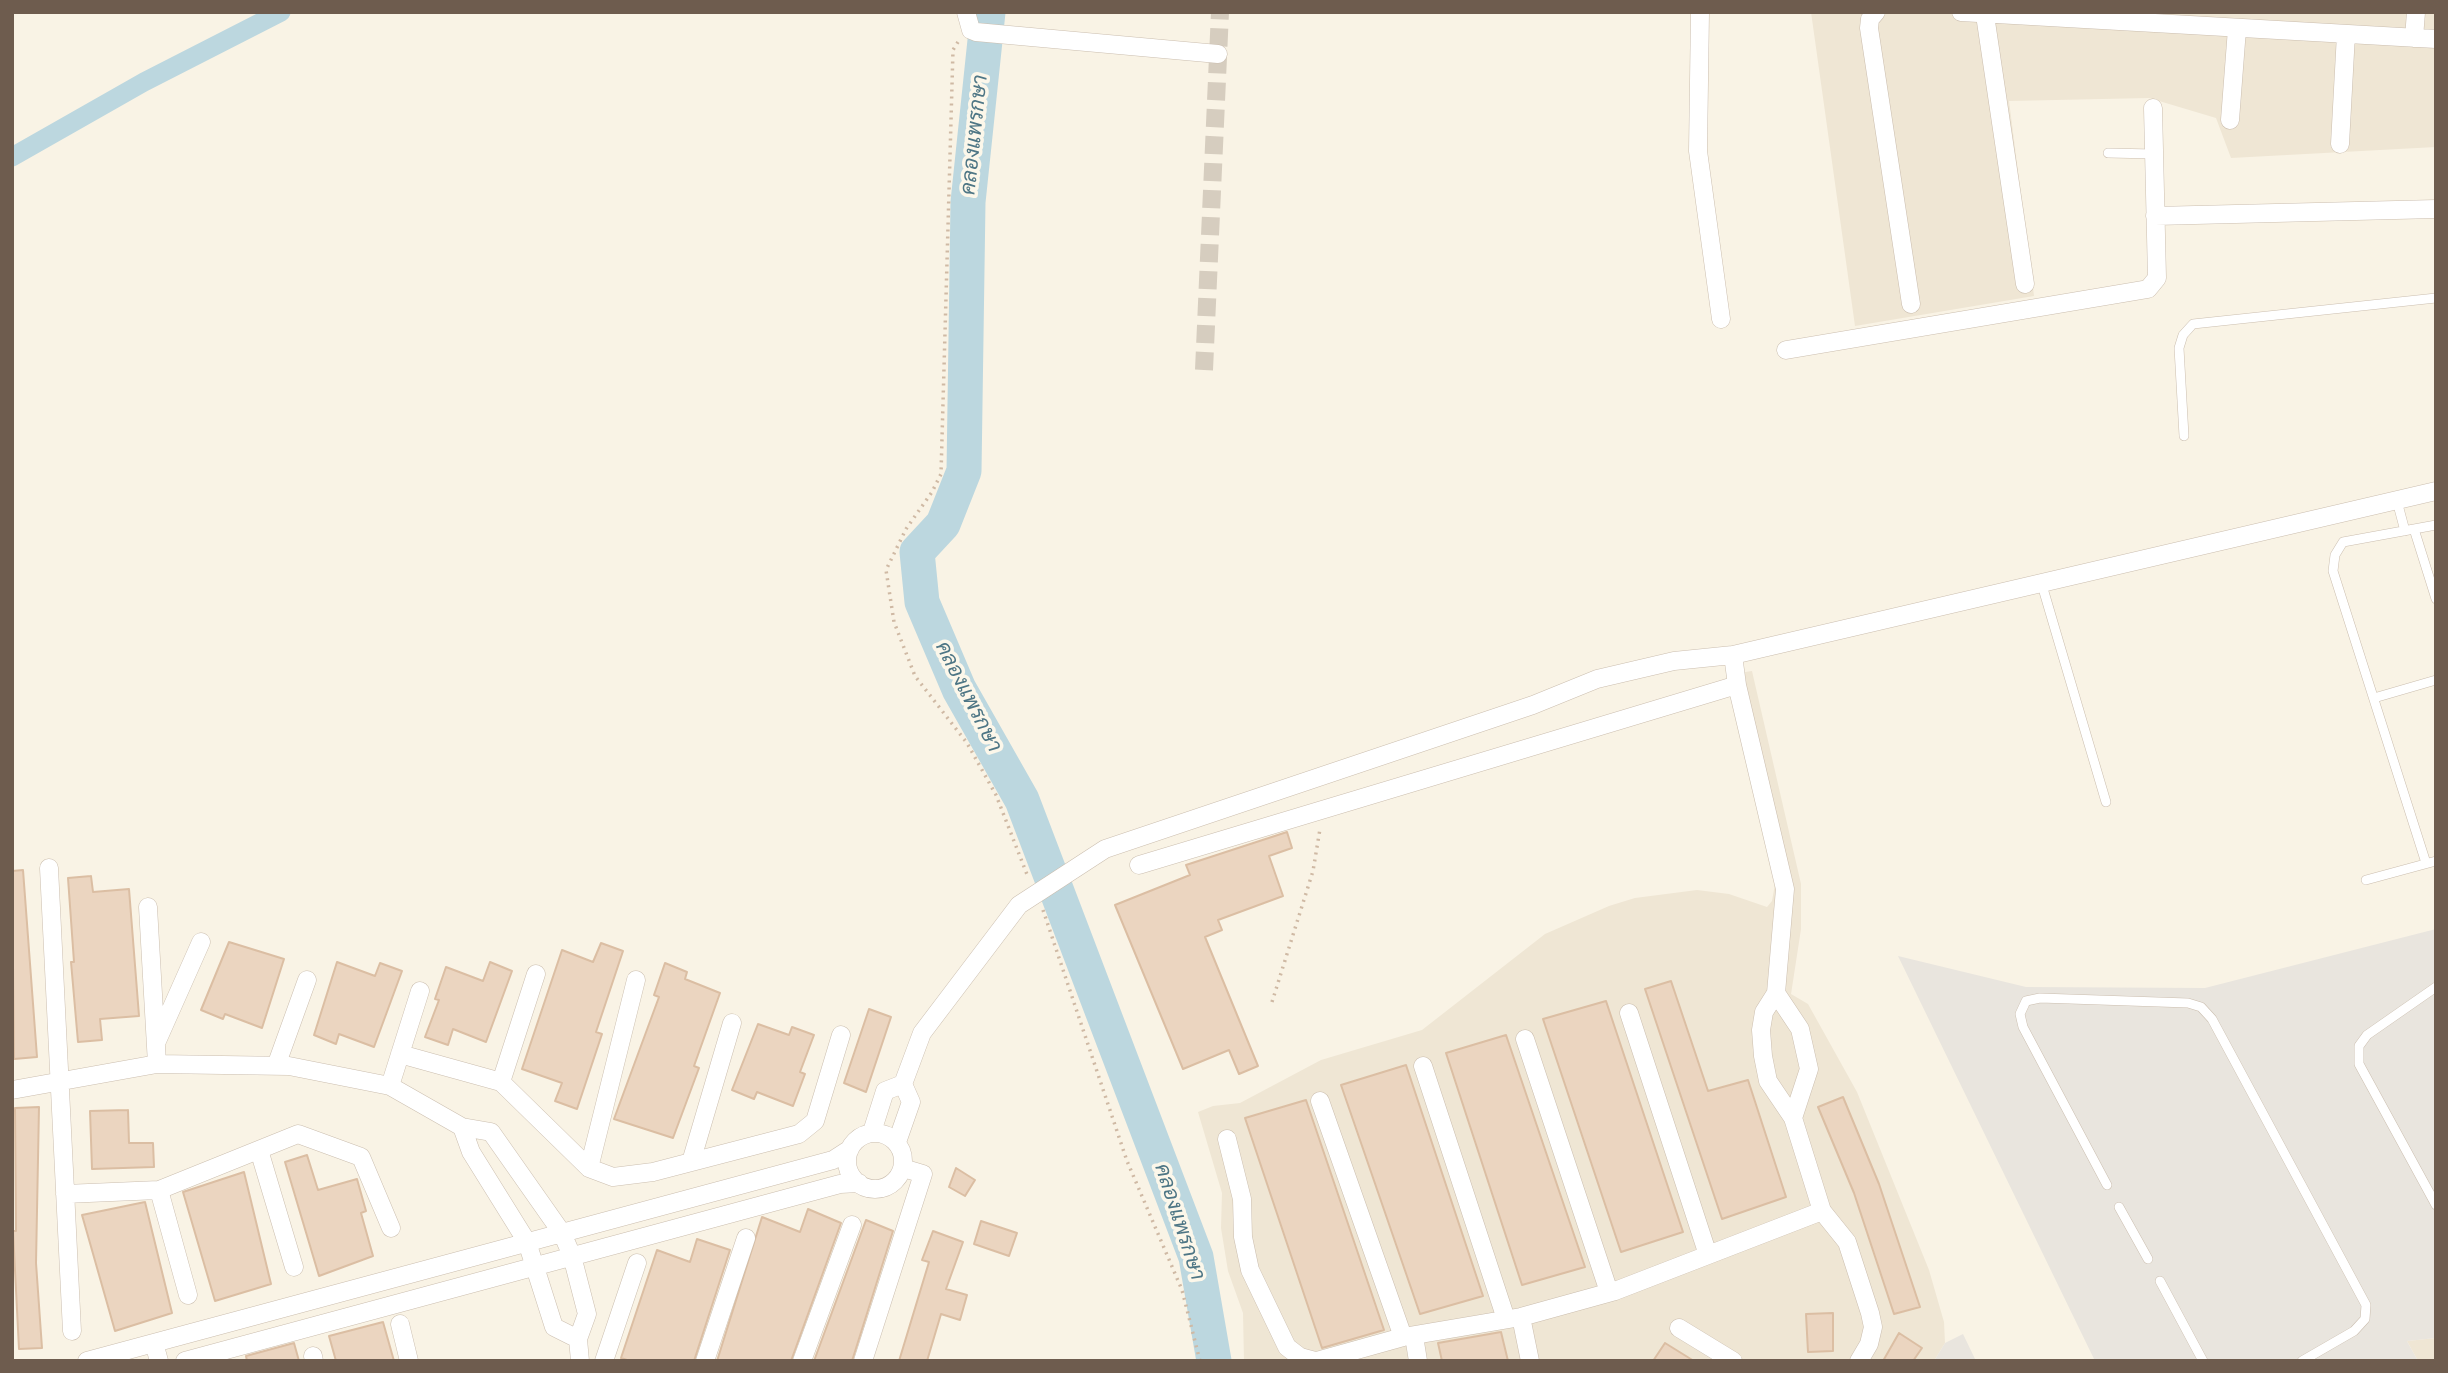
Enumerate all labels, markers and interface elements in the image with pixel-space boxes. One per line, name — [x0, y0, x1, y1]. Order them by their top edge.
water label: คลองแพรกษา — [956, 74, 994, 196]
water label: คลองแพรกษา — [929, 638, 1007, 756]
water label: คลองแพรกษา — [1148, 1161, 1210, 1283]

